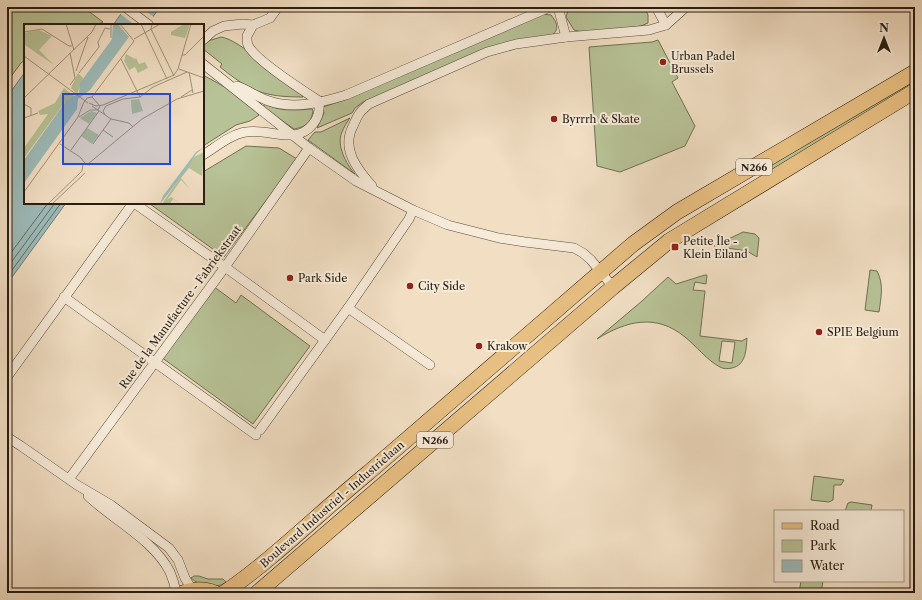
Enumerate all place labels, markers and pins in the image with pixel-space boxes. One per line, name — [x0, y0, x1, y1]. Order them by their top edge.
place label: Urban Padel Brussels — [671, 49, 736, 76]
marker: Urban Padel Brussels — [658, 57, 668, 67]
place label: Byrrrh & Skate — [562, 112, 640, 126]
marker: Byrrrh & Skate — [549, 114, 559, 124]
place label: Petite Île - Klein Eiland — [683, 234, 748, 261]
marker: Petite Île - Klein Eiland — [670, 242, 680, 252]
place label: Park Side — [298, 271, 347, 285]
marker: Park Side — [285, 273, 295, 283]
place label: City Side — [418, 279, 465, 293]
marker: City Side — [405, 281, 415, 291]
place label: SPIE Belgium — [827, 325, 899, 339]
marker: SPIE Belgium — [814, 327, 824, 337]
place label: Krakow — [487, 339, 528, 353]
marker: Krakow — [474, 341, 484, 351]

